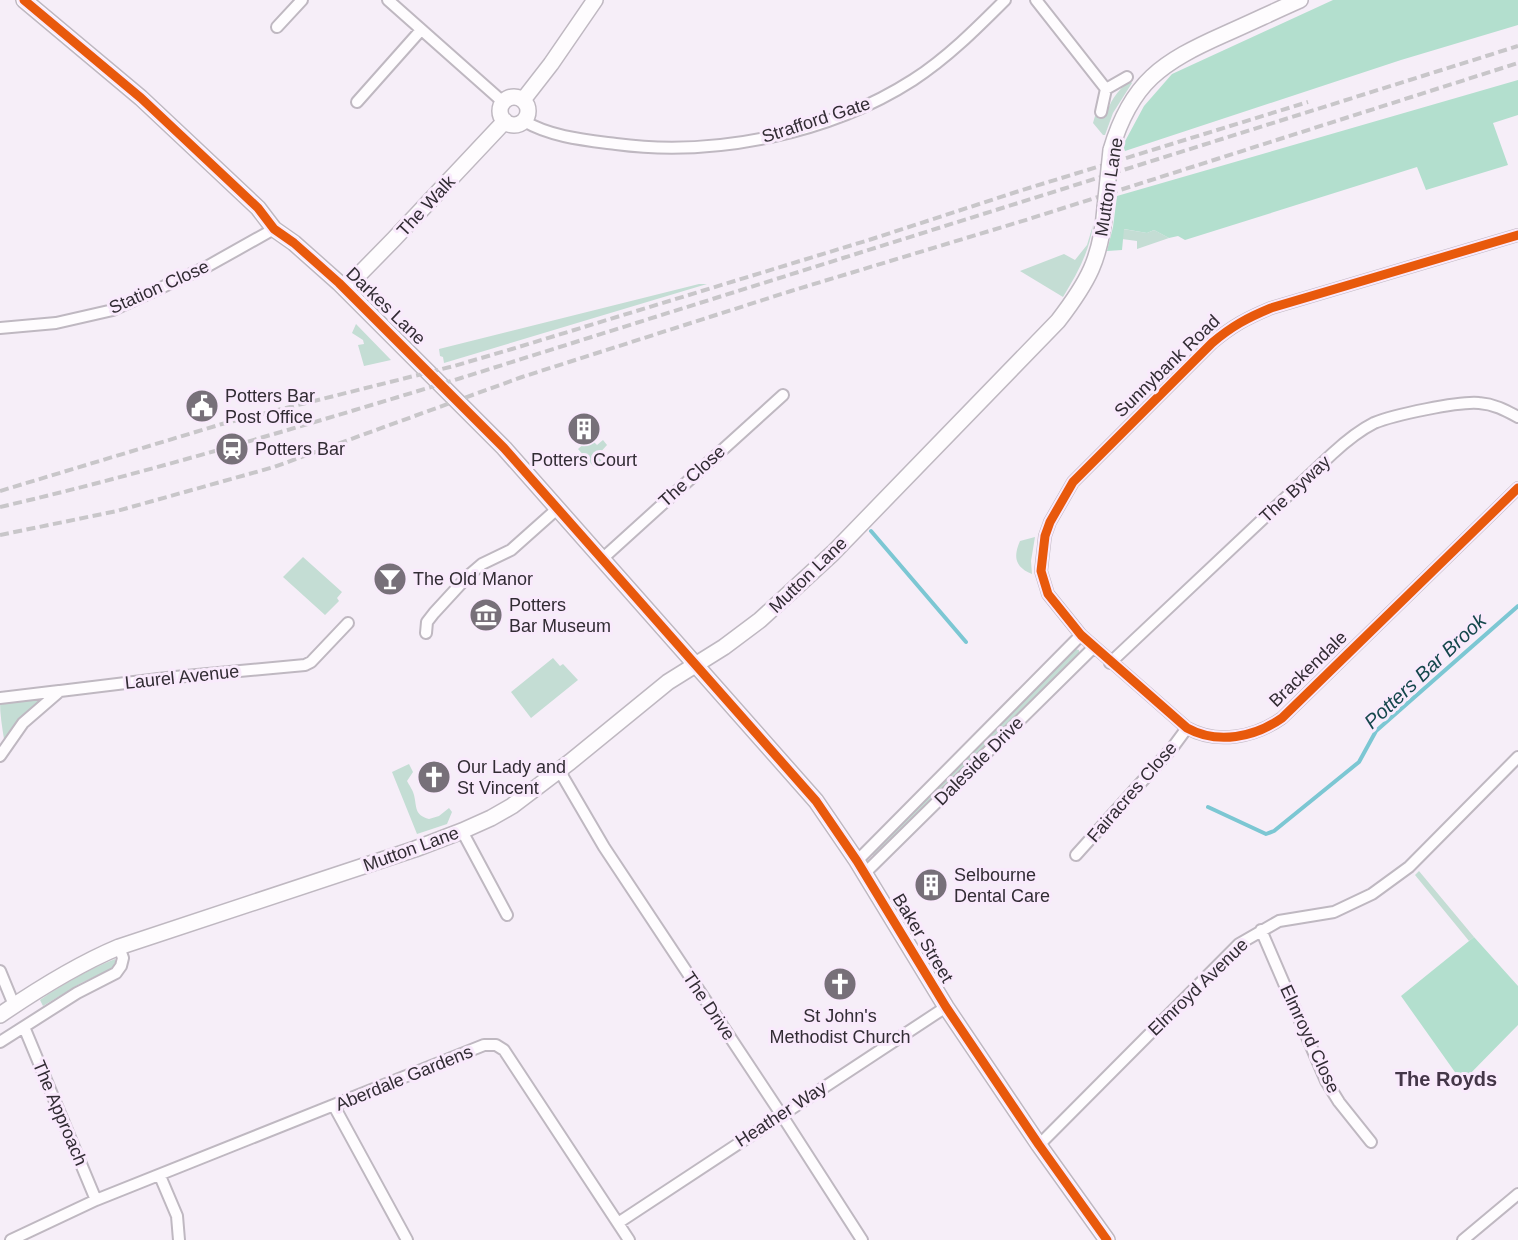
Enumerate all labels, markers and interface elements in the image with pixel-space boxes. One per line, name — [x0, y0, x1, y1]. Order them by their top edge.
street label: Strafford Gate — [759, 93, 873, 147]
street label: Mutton Lane — [1091, 136, 1127, 238]
street label: The Walk — [393, 171, 460, 240]
street label: Station Close — [106, 256, 212, 318]
street label: Darkes Lane — [342, 263, 430, 349]
street label: Sunnybank Road — [1110, 311, 1224, 421]
place label: Potters Bar Post Office — [225, 386, 315, 427]
public building icon: Potters Bar Post Office — [184, 388, 220, 424]
building icon: Potters Court — [566, 411, 602, 447]
station icon: Potters Bar — [214, 431, 250, 467]
place label: Potters Bar — [255, 439, 345, 459]
street label: The Close — [655, 441, 729, 511]
place label: Potters Court — [531, 450, 637, 470]
street label: The Byway — [1256, 451, 1334, 527]
street label: Mutton Lane — [765, 533, 851, 617]
bar icon: The Old Manor — [372, 561, 408, 597]
place label: The Old Manor — [413, 569, 533, 589]
place label: Potters Bar Museum — [509, 595, 611, 636]
museum icon: Potters Bar Museum — [468, 597, 504, 633]
water label: Potters Bar Brook — [1360, 608, 1491, 733]
street label: Brackendale — [1265, 627, 1351, 711]
street label: Laurel Avenue — [124, 661, 240, 693]
street label: Daleside Drive — [931, 713, 1027, 809]
street label: Fairacres Close — [1083, 738, 1181, 846]
place label: Our Lady and St Vincent — [457, 757, 566, 798]
church icon: Our Lady and St Vincent — [416, 759, 452, 795]
street label: Mutton Lane — [361, 822, 461, 876]
place label: Selbourne Dental Care — [954, 865, 1050, 906]
building icon: Selbourne Dental Care — [913, 867, 949, 903]
street label: Baker Street — [889, 890, 957, 986]
street label: Elmroyd Avenue — [1144, 934, 1252, 1040]
church icon: St John's Methodist Church — [822, 966, 858, 1002]
street label: The Drive — [679, 968, 739, 1044]
street label: Elmroyd Close — [1276, 982, 1344, 1096]
place label: St John's Methodist Church — [769, 1006, 911, 1047]
street label: Aberdale Gardens — [333, 1041, 475, 1115]
street label: The Approach — [29, 1058, 91, 1168]
district label: The Royds — [1395, 1068, 1497, 1090]
street label: Heather Way — [732, 1077, 830, 1151]

